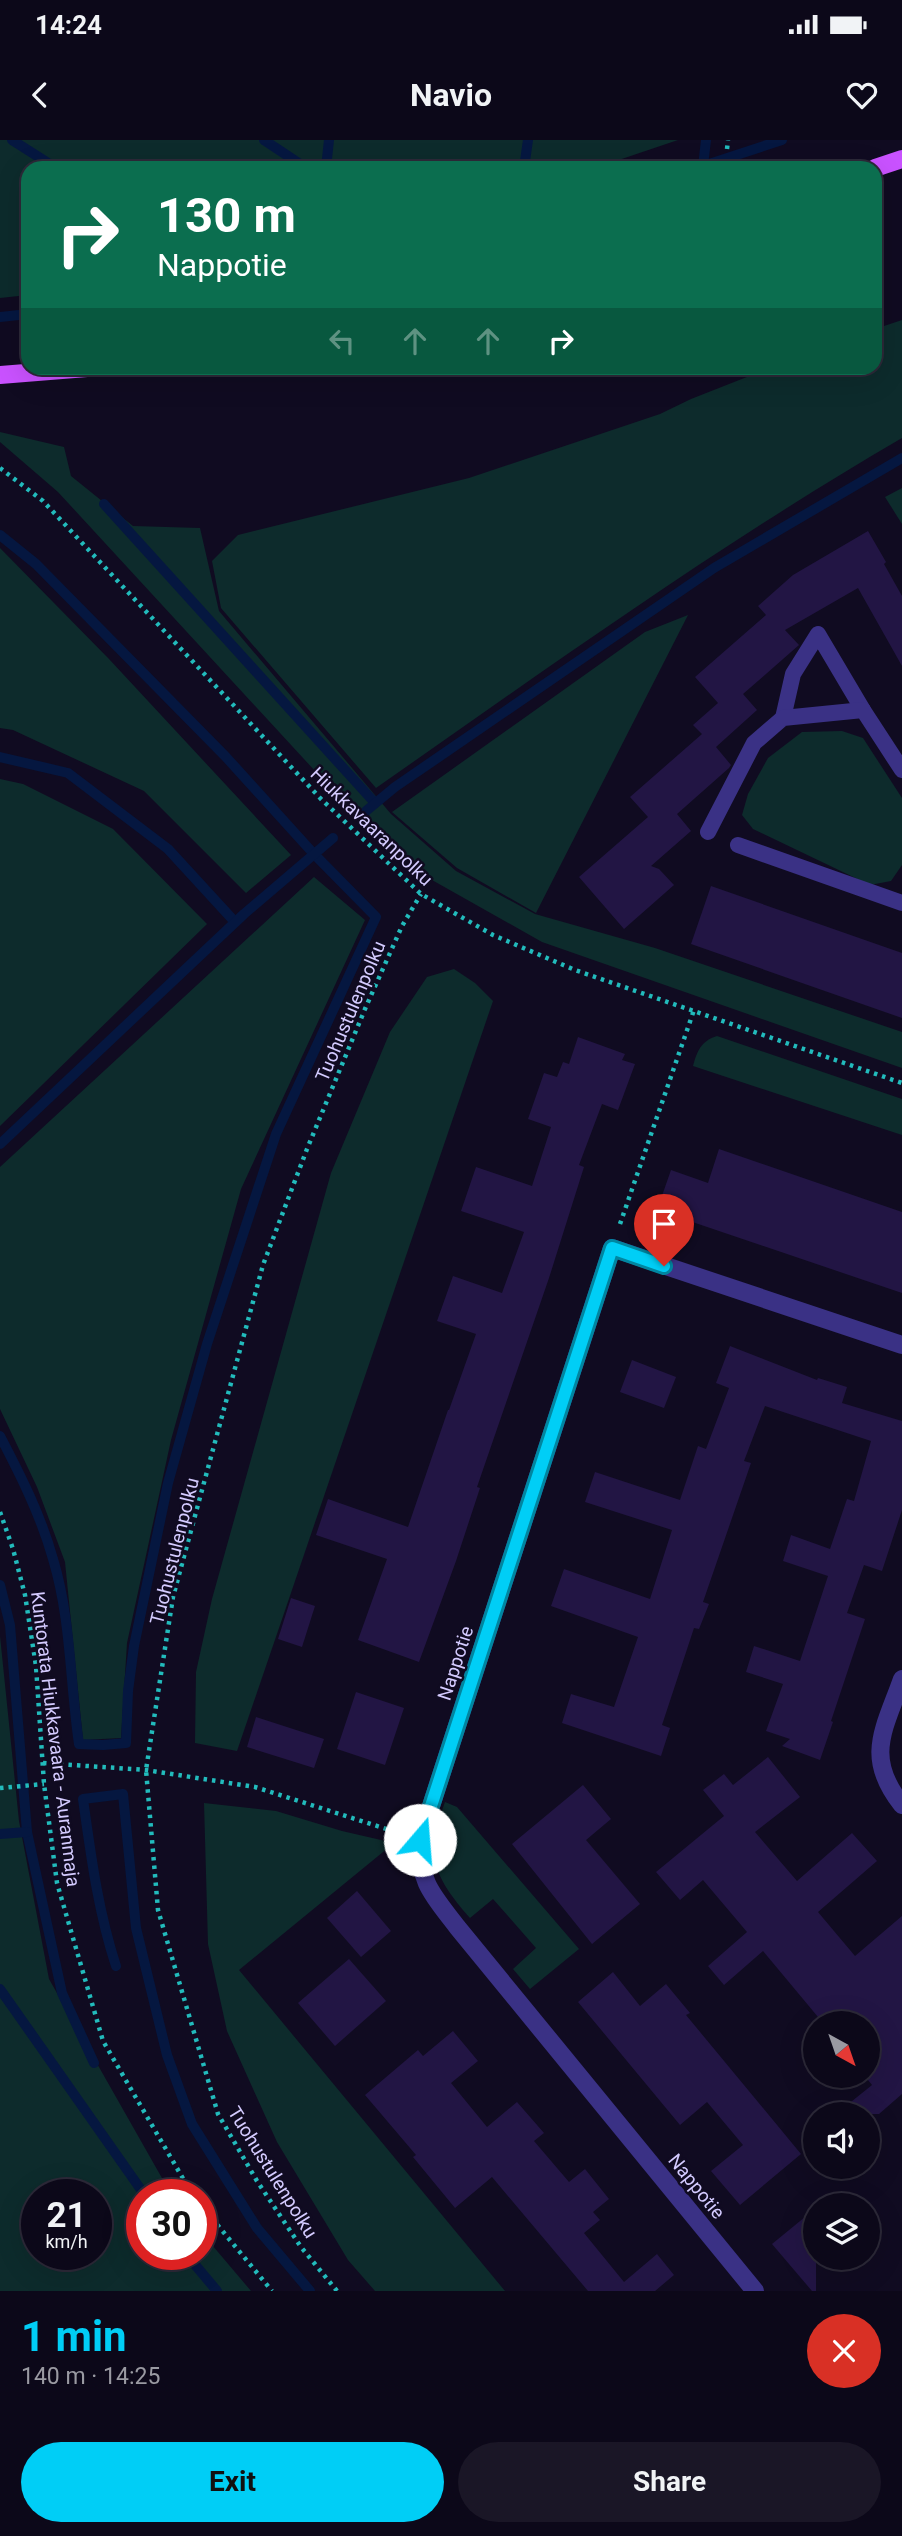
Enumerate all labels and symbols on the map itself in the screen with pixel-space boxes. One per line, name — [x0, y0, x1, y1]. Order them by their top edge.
street label: Hiukkavaaranpolku — [306, 762, 438, 891]
street label: Tuohustulenpolku — [310, 937, 390, 1085]
pin — [634, 1194, 694, 1266]
street label: Tuohustulenpolku — [145, 1475, 204, 1627]
street label: Kuntorata Hiukkavaara - Auranmaja — [26, 1590, 85, 1888]
street label: Nappotie — [433, 1623, 478, 1703]
position arrow — [383, 1803, 457, 1877]
north arrow — [803, 2011, 880, 2088]
street label: Tuohustulenpolku — [223, 2102, 322, 2242]
street label: Nappotie — [663, 2149, 730, 2223]
speed limit sign: 30 — [126, 2179, 217, 2270]

